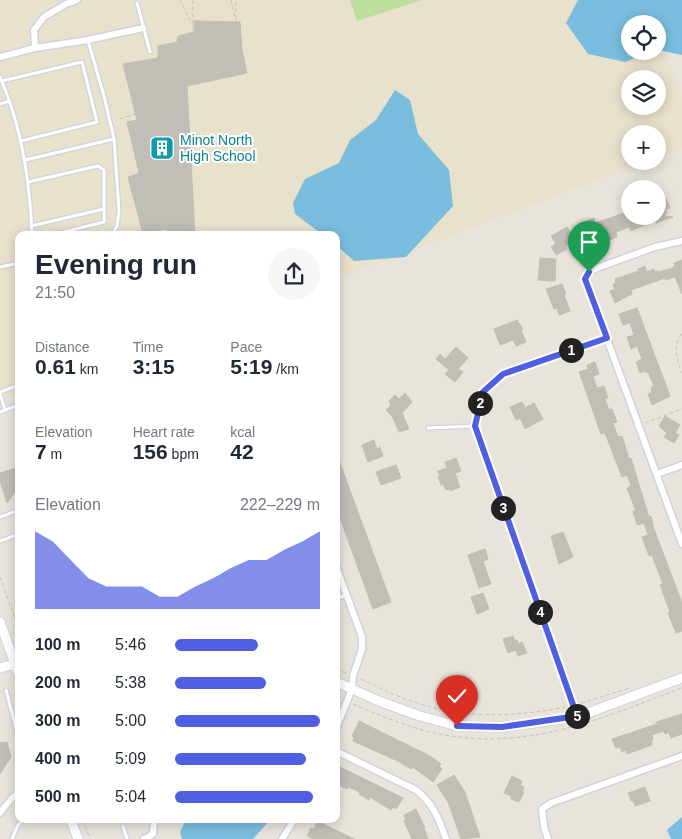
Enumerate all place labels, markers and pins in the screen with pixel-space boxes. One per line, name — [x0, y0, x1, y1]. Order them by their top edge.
place label: Minot North High School — [180, 132, 256, 164]
building icon: Minot North High School — [149, 135, 175, 161]
pin — [568, 221, 610, 272]
pin: 1 — [558, 338, 584, 362]
pin: 2 — [468, 390, 492, 416]
pin: 3 — [490, 496, 516, 520]
pin: 4 — [528, 600, 552, 624]
pin — [436, 675, 478, 726]
pin: 5 — [564, 704, 590, 728]

